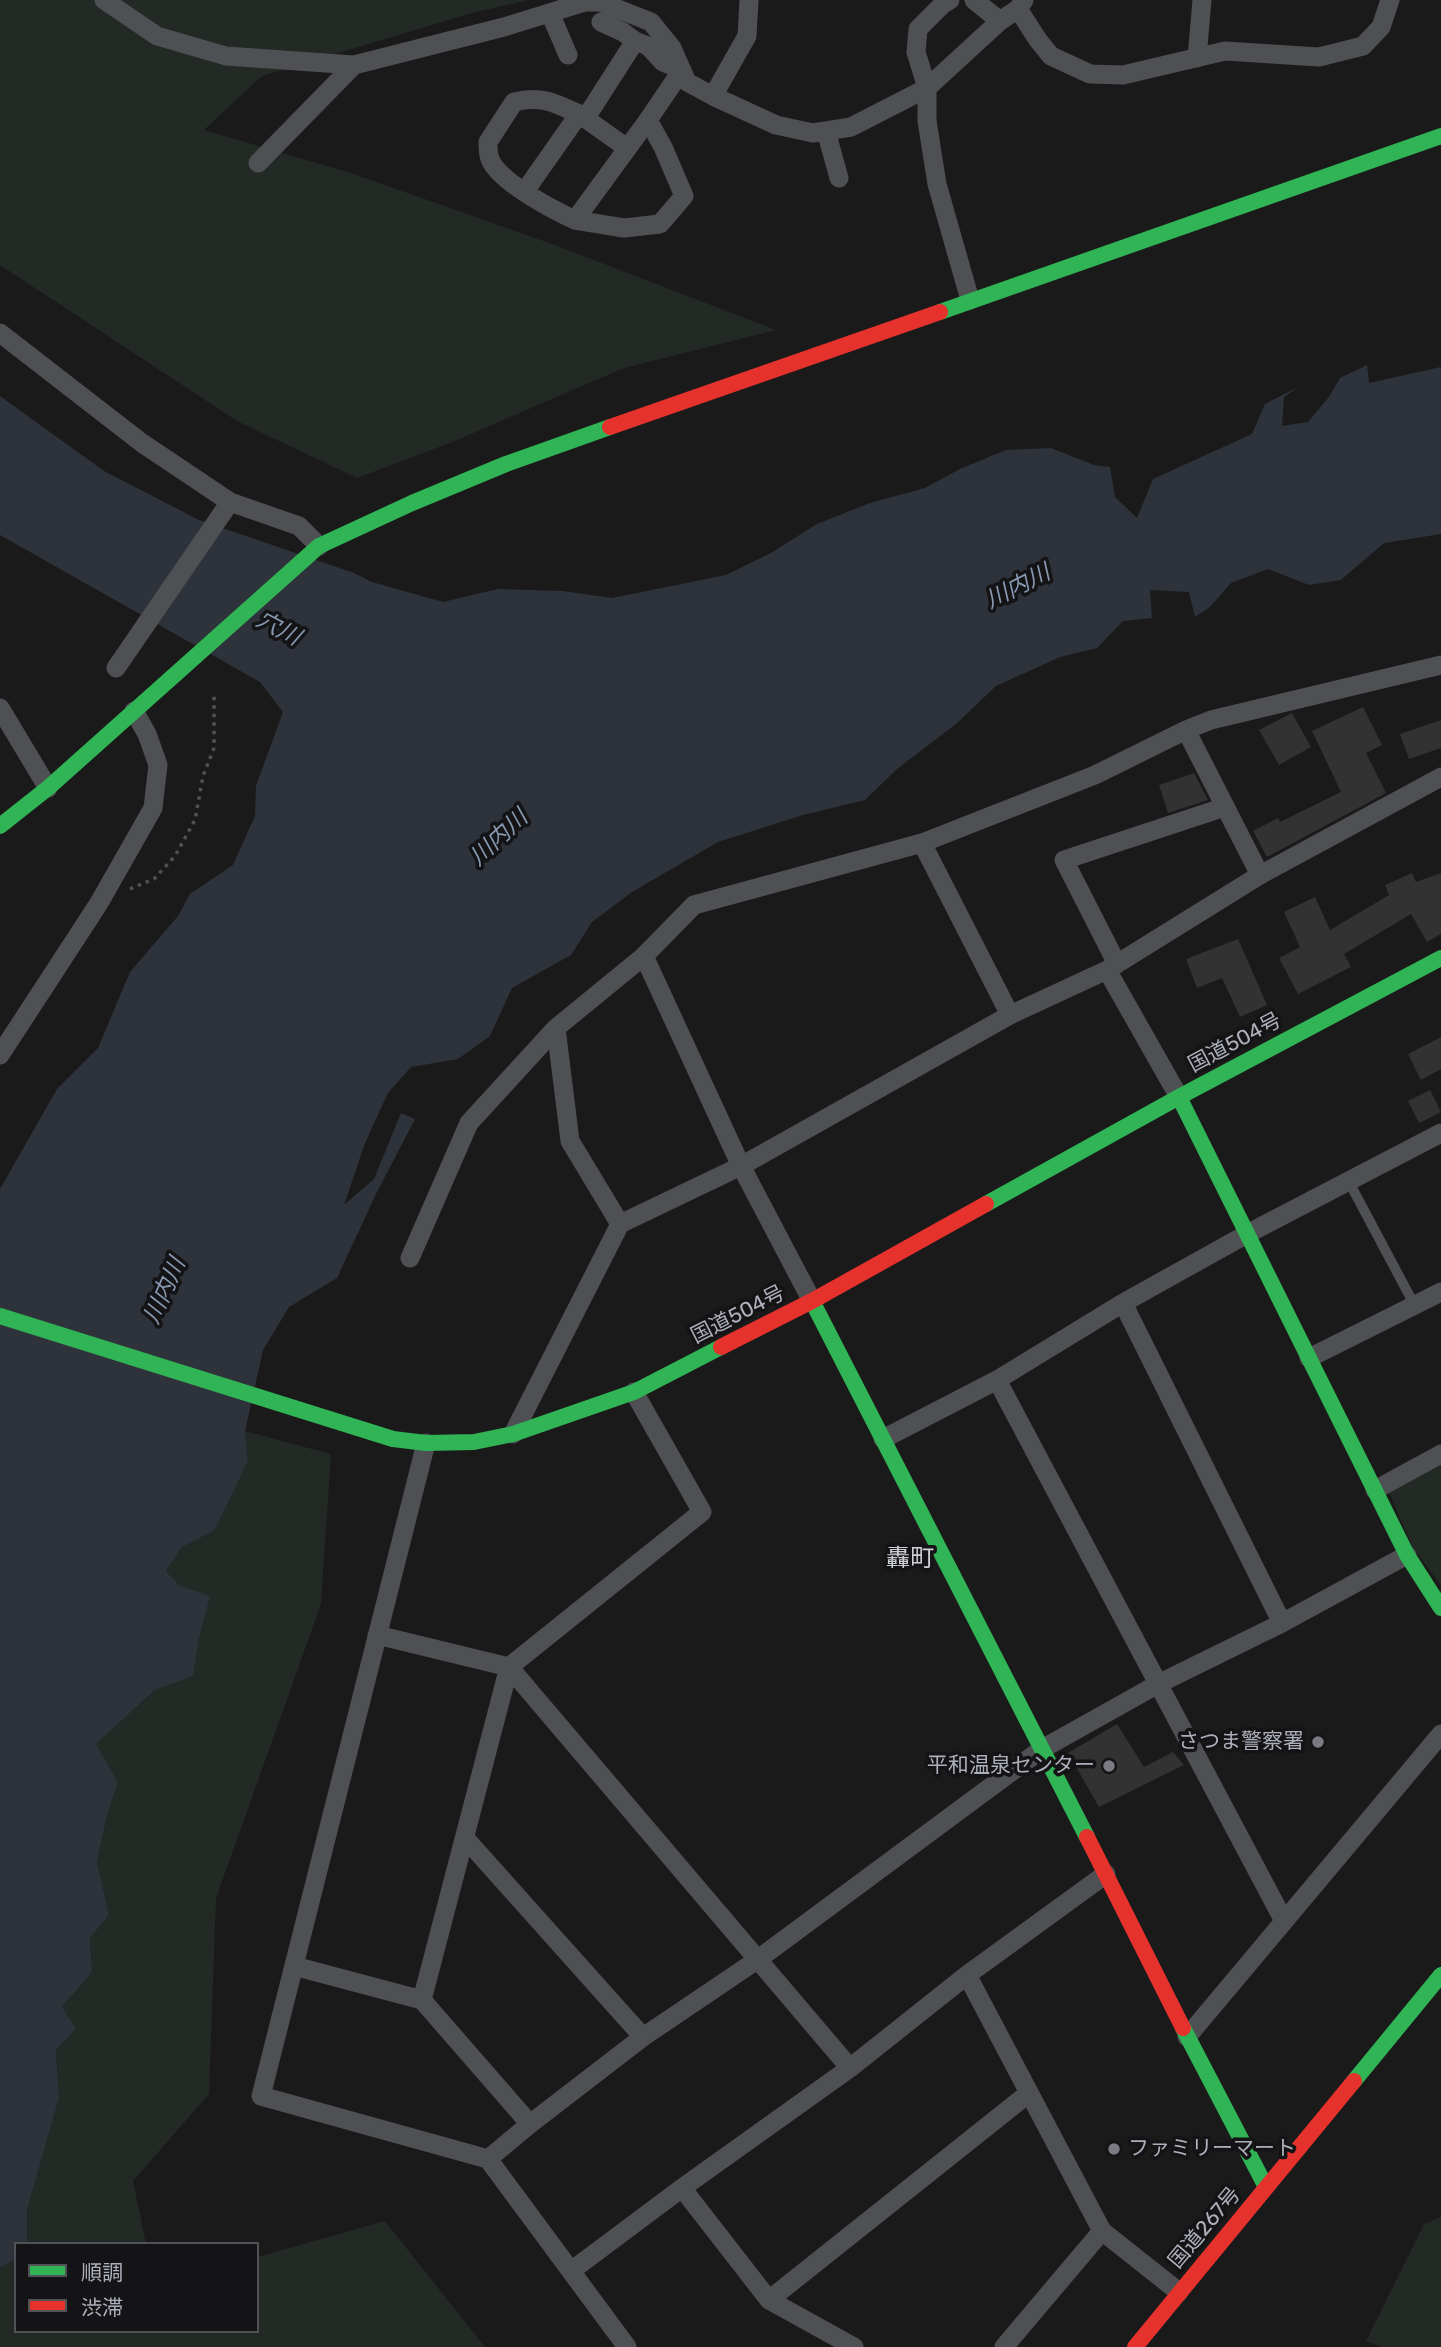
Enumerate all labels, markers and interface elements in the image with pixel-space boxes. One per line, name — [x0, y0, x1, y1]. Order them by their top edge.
water label: 川内川 — [981, 559, 1055, 615]
water label: 穴川 — [251, 606, 305, 652]
water label: 川内川 — [464, 804, 534, 872]
street label: 国道504号 — [1184, 1008, 1286, 1078]
water label: 川内川 — [138, 1254, 192, 1328]
street label: 国道504号 — [687, 1281, 789, 1349]
district label: 轟町 — [886, 1545, 934, 1573]
place label: さつま警察署 — [1178, 1729, 1304, 1755]
marker: さつま警察署 — [1310, 1734, 1326, 1750]
place label: 平和温泉センター — [927, 1753, 1095, 1779]
marker: 平和温泉センター — [1101, 1758, 1117, 1774]
place label: ファミリーマート — [1128, 2136, 1296, 2162]
marker: ファミリーマート — [1106, 2141, 1122, 2157]
street label: 国道267号 — [1164, 2182, 1246, 2274]
legend — [14, 2242, 259, 2333]
text: 順調 — [81, 2260, 123, 2285]
text: 渋滞 — [81, 2295, 123, 2320]

